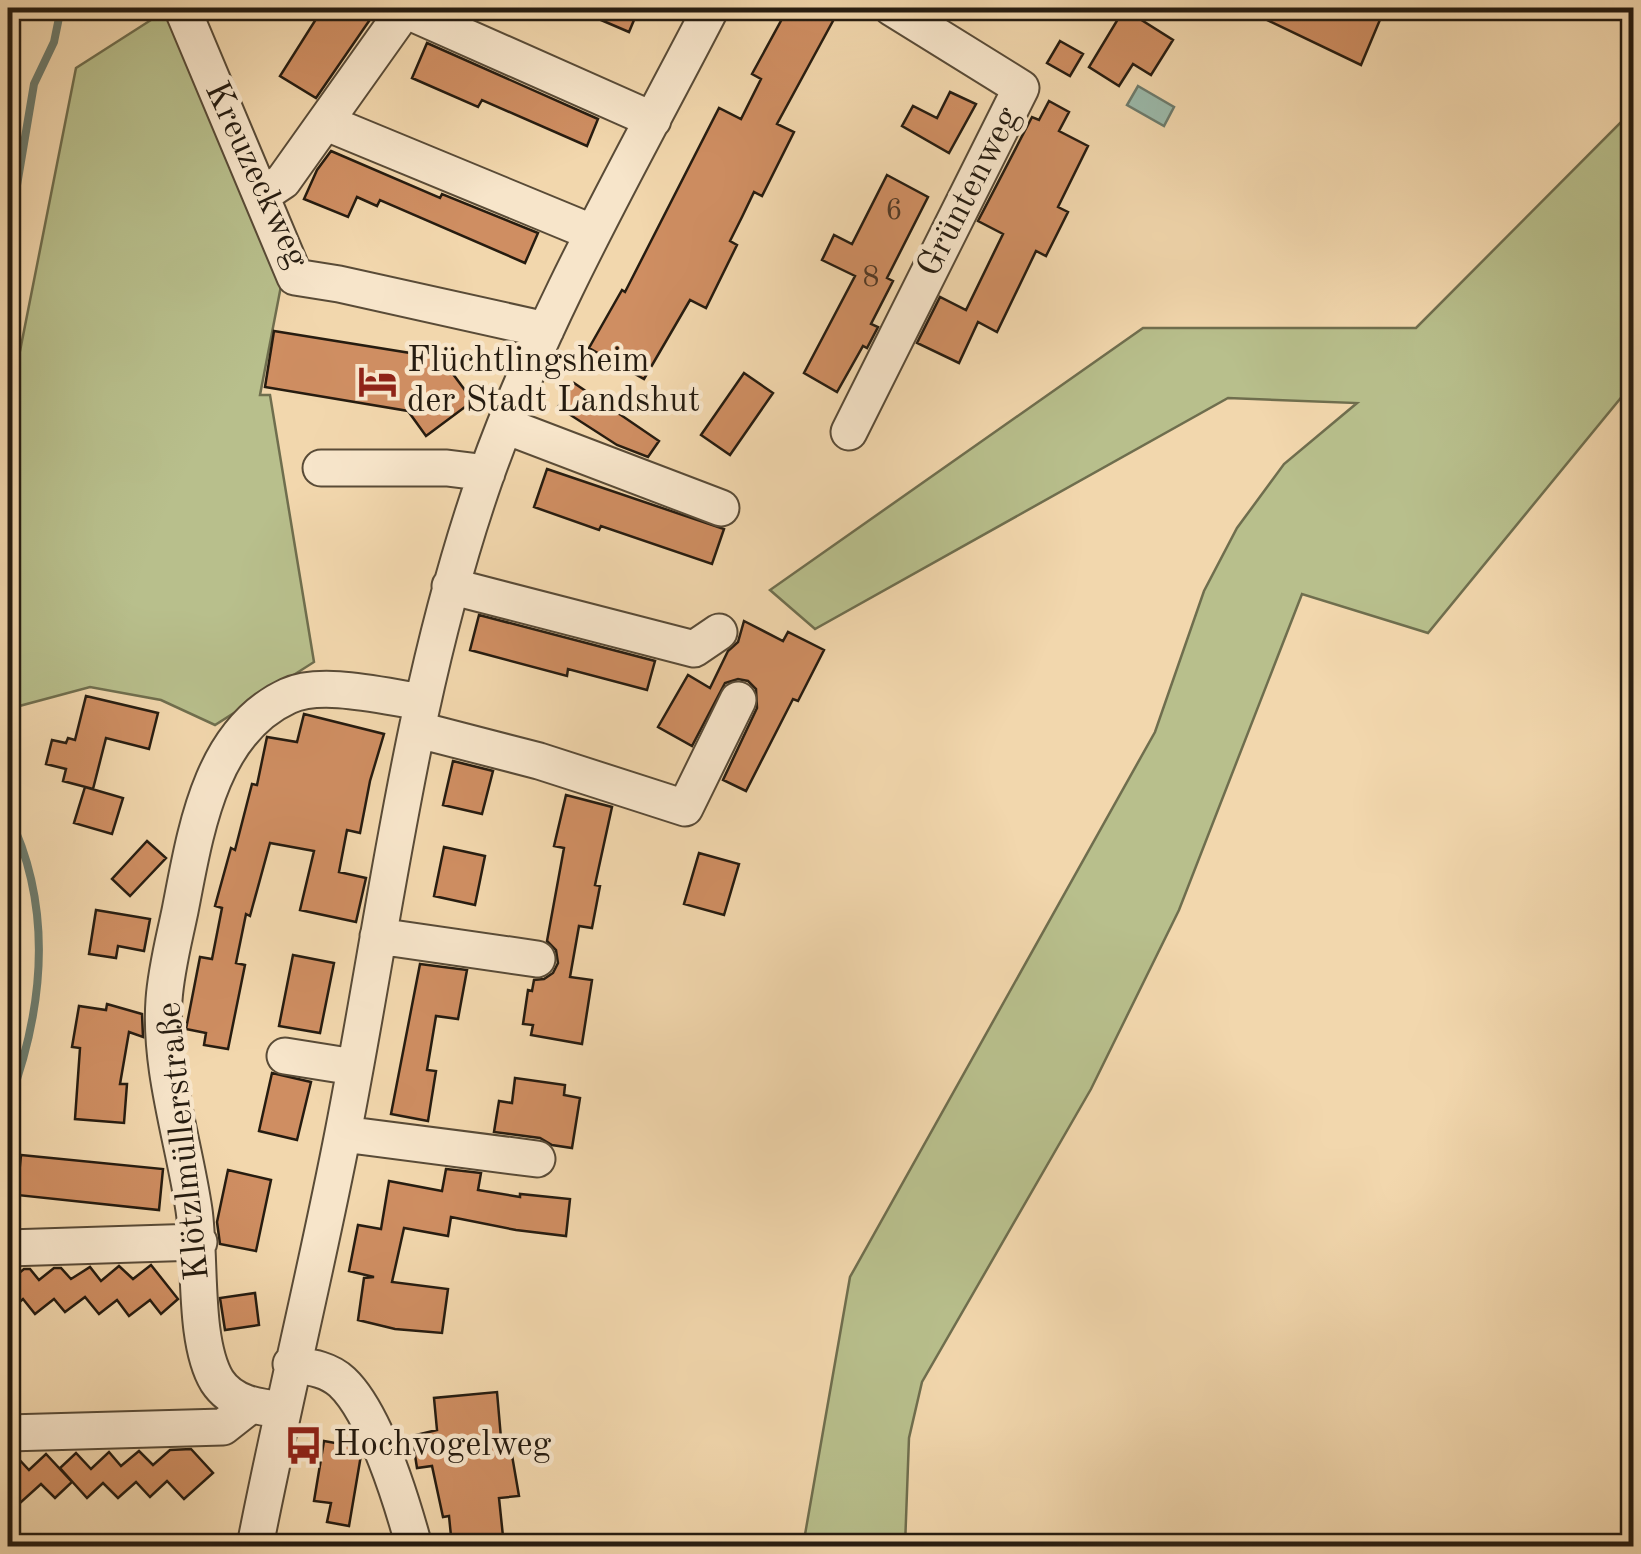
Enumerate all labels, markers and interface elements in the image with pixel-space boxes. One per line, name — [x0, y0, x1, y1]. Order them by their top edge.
street label: Kreuzeckweg — [198, 76, 314, 274]
street label: Grüntenweg — [911, 102, 1027, 282]
house number: 6 — [885, 196, 903, 226]
house number: 8 — [862, 263, 880, 293]
place label: Flüchtlingsheim der Stadt Landshut — [407, 344, 700, 419]
hotel icon: Flüchtlingsheim der Stadt Landshut — [356, 360, 398, 402]
street label: Klötzlmüllerstraße — [152, 1000, 216, 1282]
bus stop icon: Hochvogelweg — [282, 1424, 324, 1466]
place label: Hochvogelweg — [333, 1428, 552, 1463]

